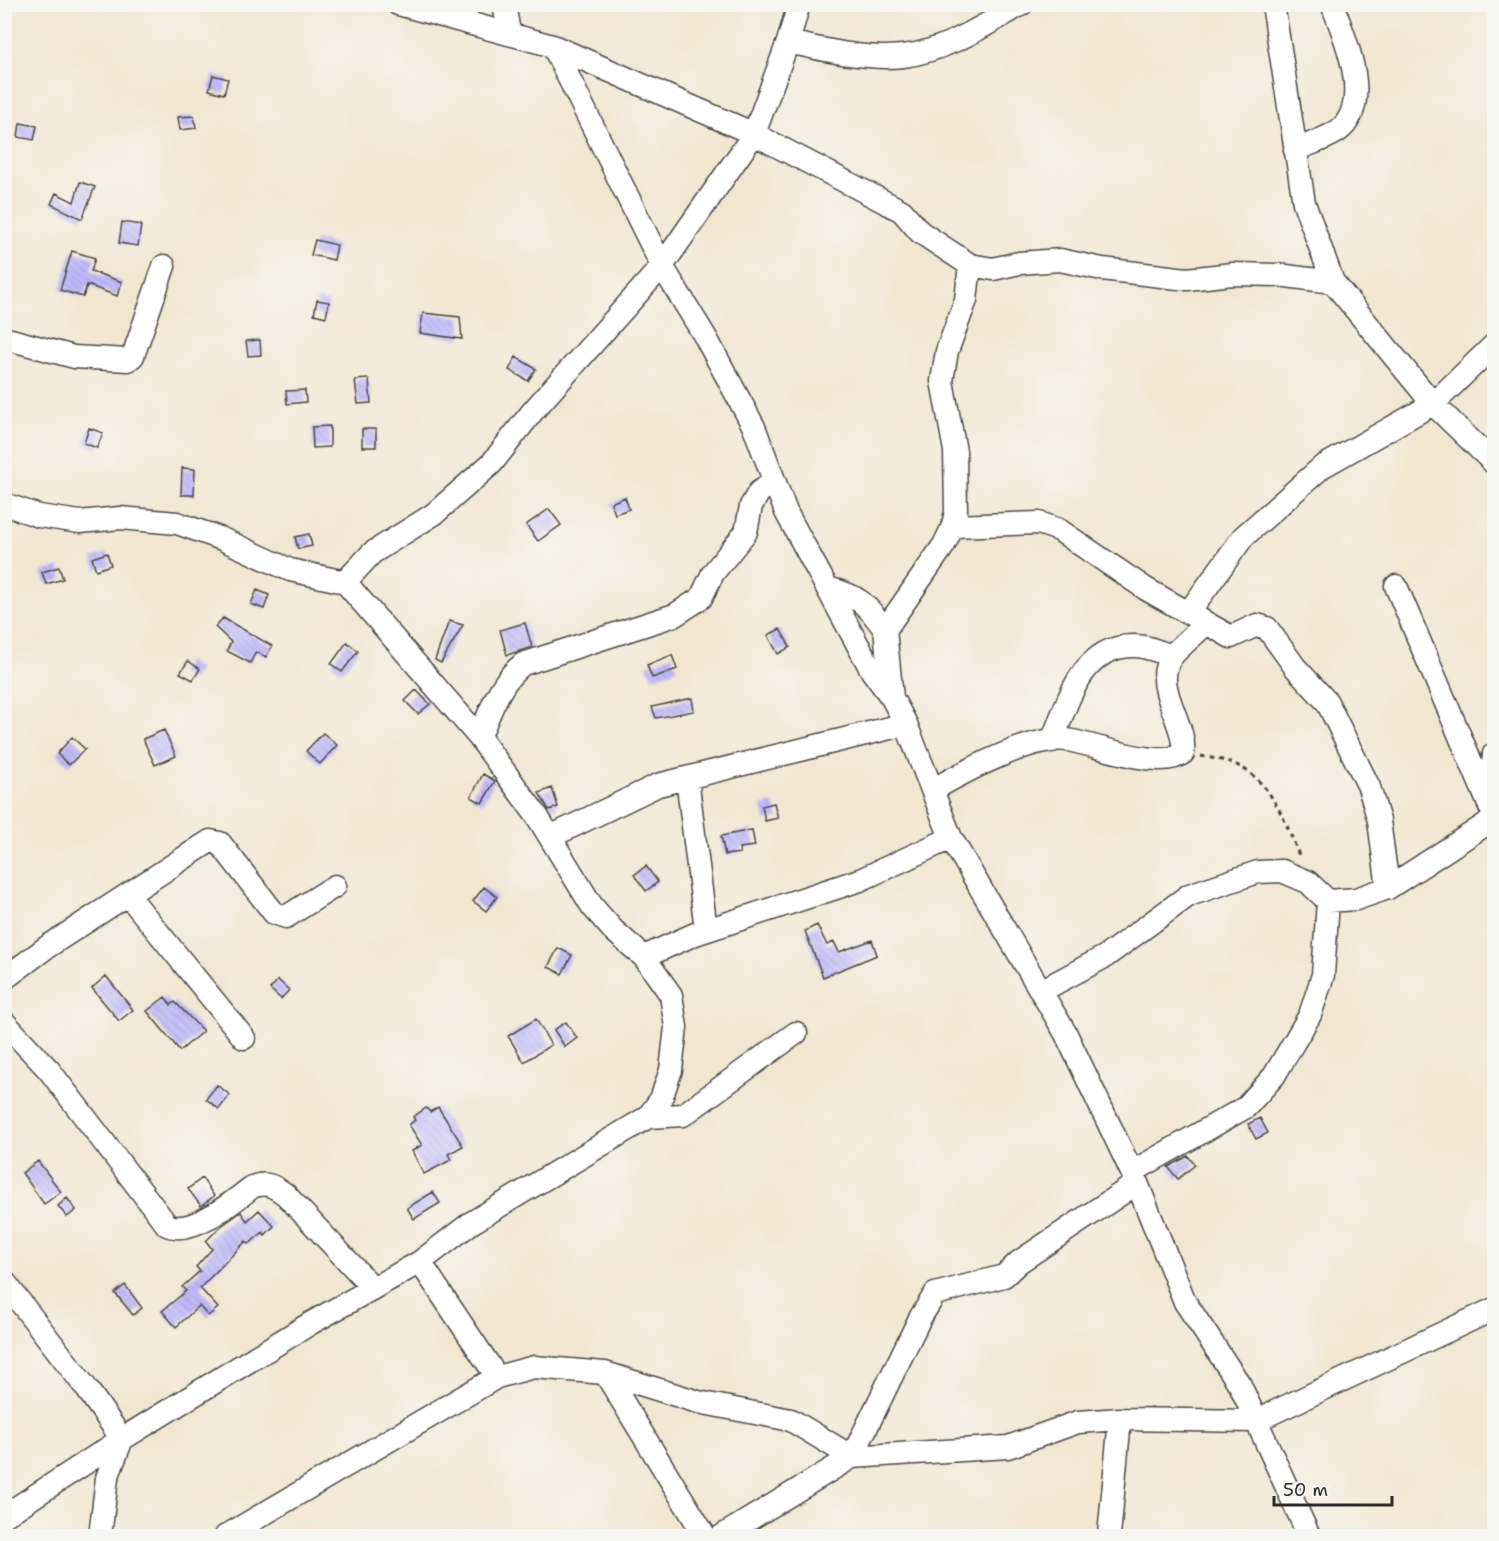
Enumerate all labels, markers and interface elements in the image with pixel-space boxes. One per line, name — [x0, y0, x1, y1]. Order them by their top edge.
scale bar — [1274, 1469, 1392, 1507]
text: 50 m — [1283, 1478, 1328, 1502]

